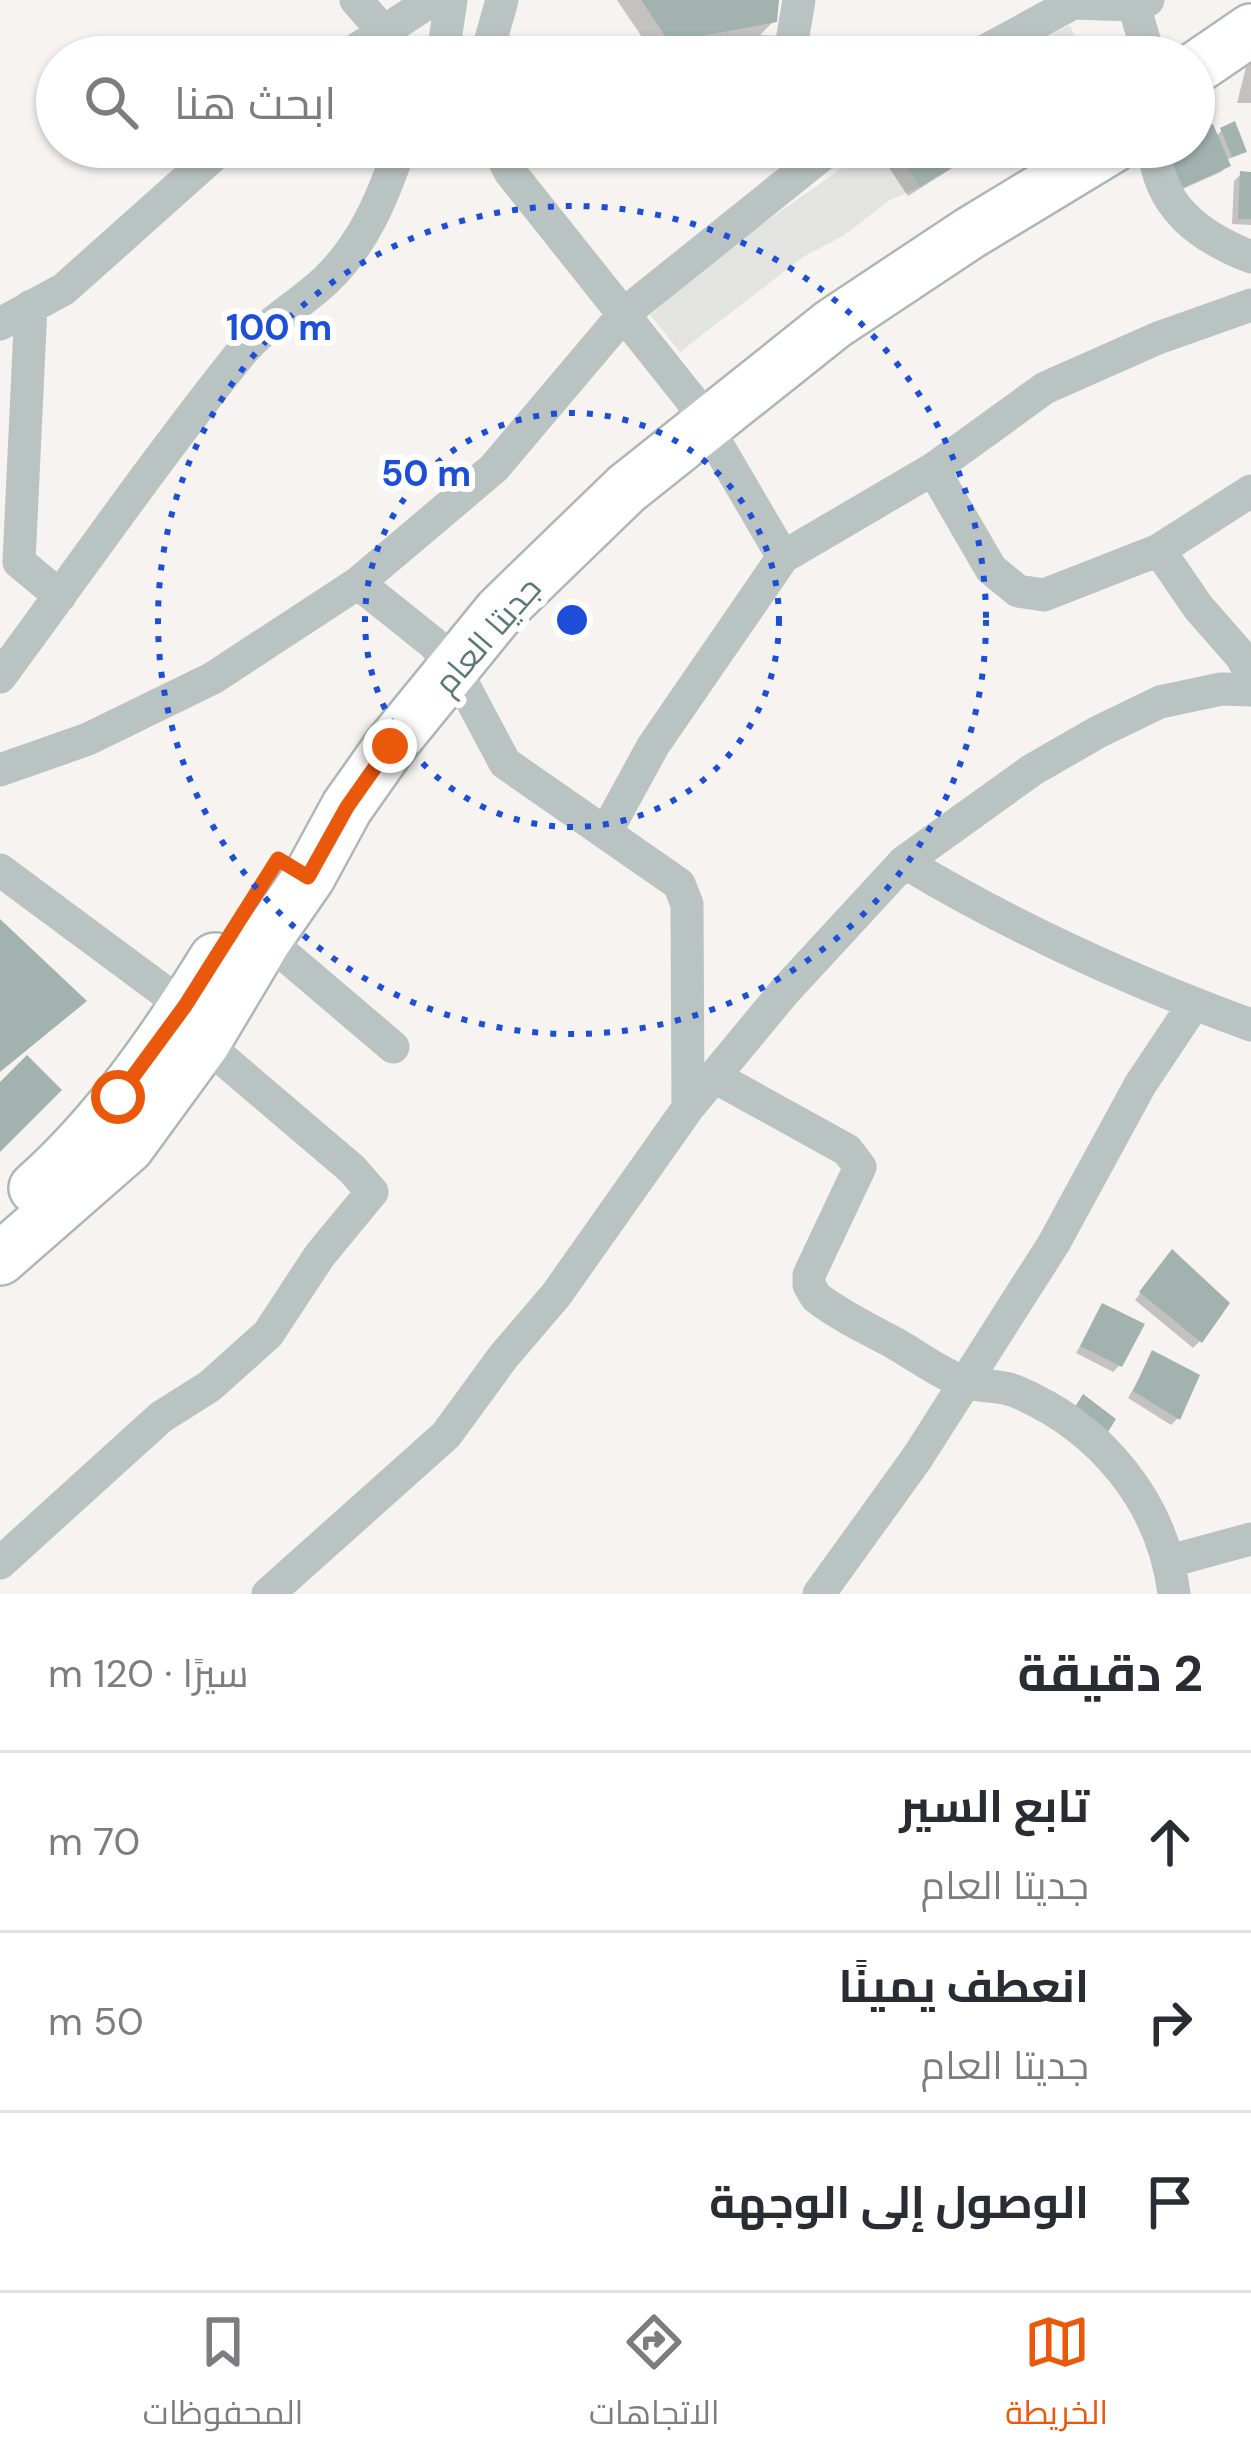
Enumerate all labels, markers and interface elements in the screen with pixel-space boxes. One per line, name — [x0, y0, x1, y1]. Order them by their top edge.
search box — [36, 36, 1215, 168]
icon: search — [78, 69, 144, 135]
text: ابحث هنا — [174, 74, 336, 133]
text: 100 m — [226, 304, 332, 351]
text: 50 m — [381, 450, 471, 497]
street label: جديتا العام — [424, 568, 551, 704]
centre of rings — [551, 599, 593, 641]
route end — [363, 719, 417, 773]
route start — [91, 1070, 145, 1124]
text: 2 دقيقة — [1017, 1640, 1203, 1707]
text: سيرًا · 120 m — [48, 1648, 248, 1699]
text: تابع السير — [900, 1777, 1089, 1836]
icon: ahead — [1137, 1809, 1203, 1875]
text: 70 m — [48, 1816, 140, 1867]
text: جديتا العام — [921, 1860, 1089, 1911]
text: انعطف يمينًا — [839, 1957, 1089, 2016]
icon: right — [1137, 1989, 1203, 2055]
text: 50 m — [48, 1996, 144, 2047]
text: جديتا العام — [921, 2040, 1089, 2091]
icon: arrive — [1137, 2169, 1203, 2235]
text: الوصول إلى الوجهة — [709, 2173, 1089, 2232]
tab: المحفوظات — [143, 2309, 303, 2443]
tab: الاتجاهات — [589, 2309, 720, 2443]
tab: الخريطة — [1005, 2309, 1108, 2443]

